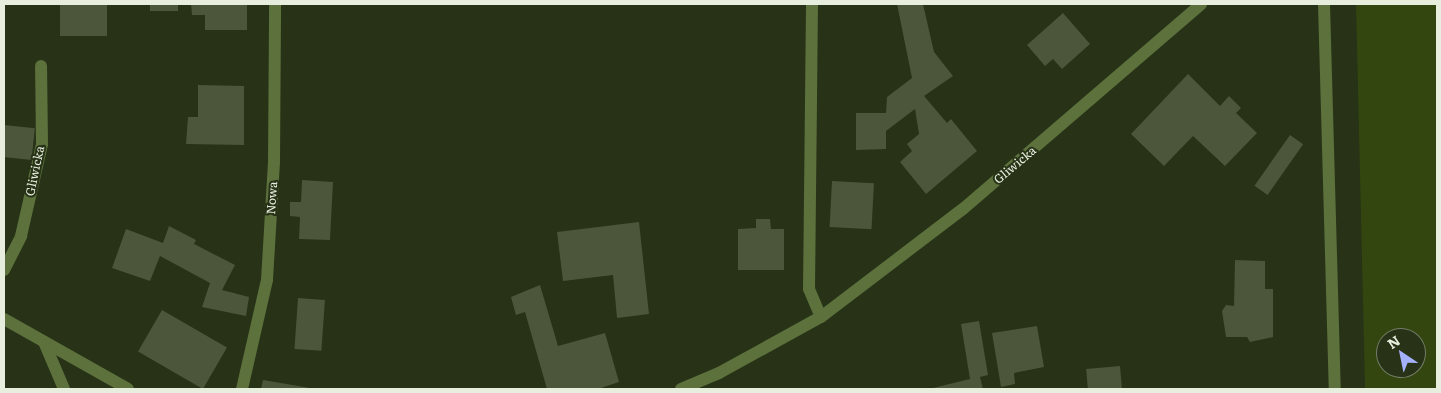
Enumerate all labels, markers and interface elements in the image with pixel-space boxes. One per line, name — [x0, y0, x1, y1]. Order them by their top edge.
street label: Gliwicka — [991, 143, 1039, 187]
street label: Gliwicka — [23, 145, 47, 197]
street label: Nowa — [264, 181, 280, 215]
north arrow — [1376, 328, 1426, 378]
text: N — [1383, 330, 1404, 353]

